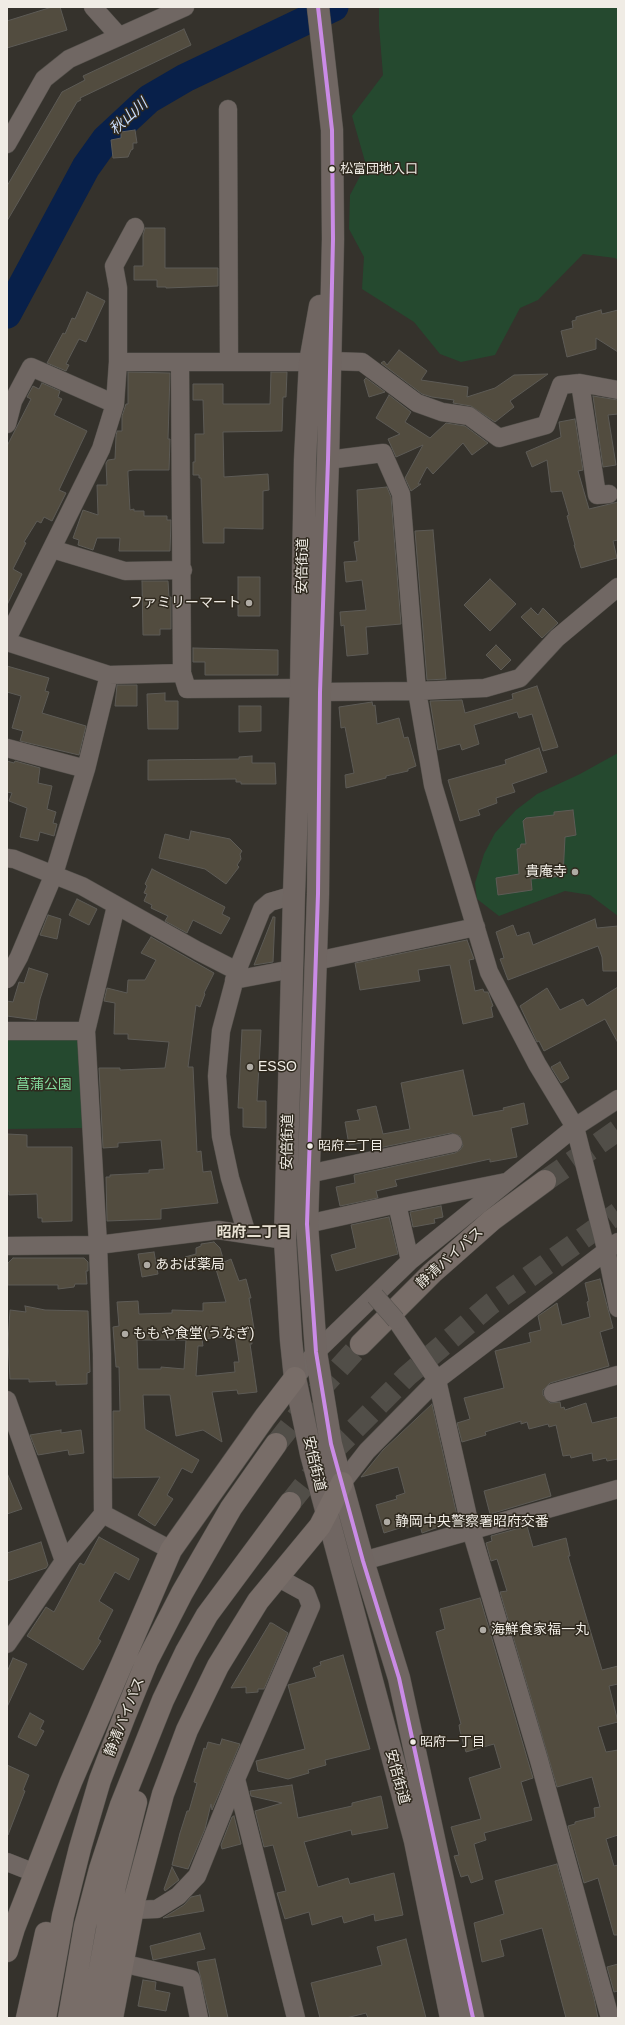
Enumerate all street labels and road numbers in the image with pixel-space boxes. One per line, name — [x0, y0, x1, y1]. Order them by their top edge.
street label: 安倍街道 — [294, 538, 312, 594]
street label: 安倍街道 — [279, 1114, 297, 1170]
street label: 静清バイパス — [413, 1224, 487, 1292]
street label: 安倍街道 — [300, 1435, 328, 1493]
street label: 静清バイパス — [101, 1675, 149, 1759]
street label: 安倍街道 — [382, 1748, 412, 1806]

